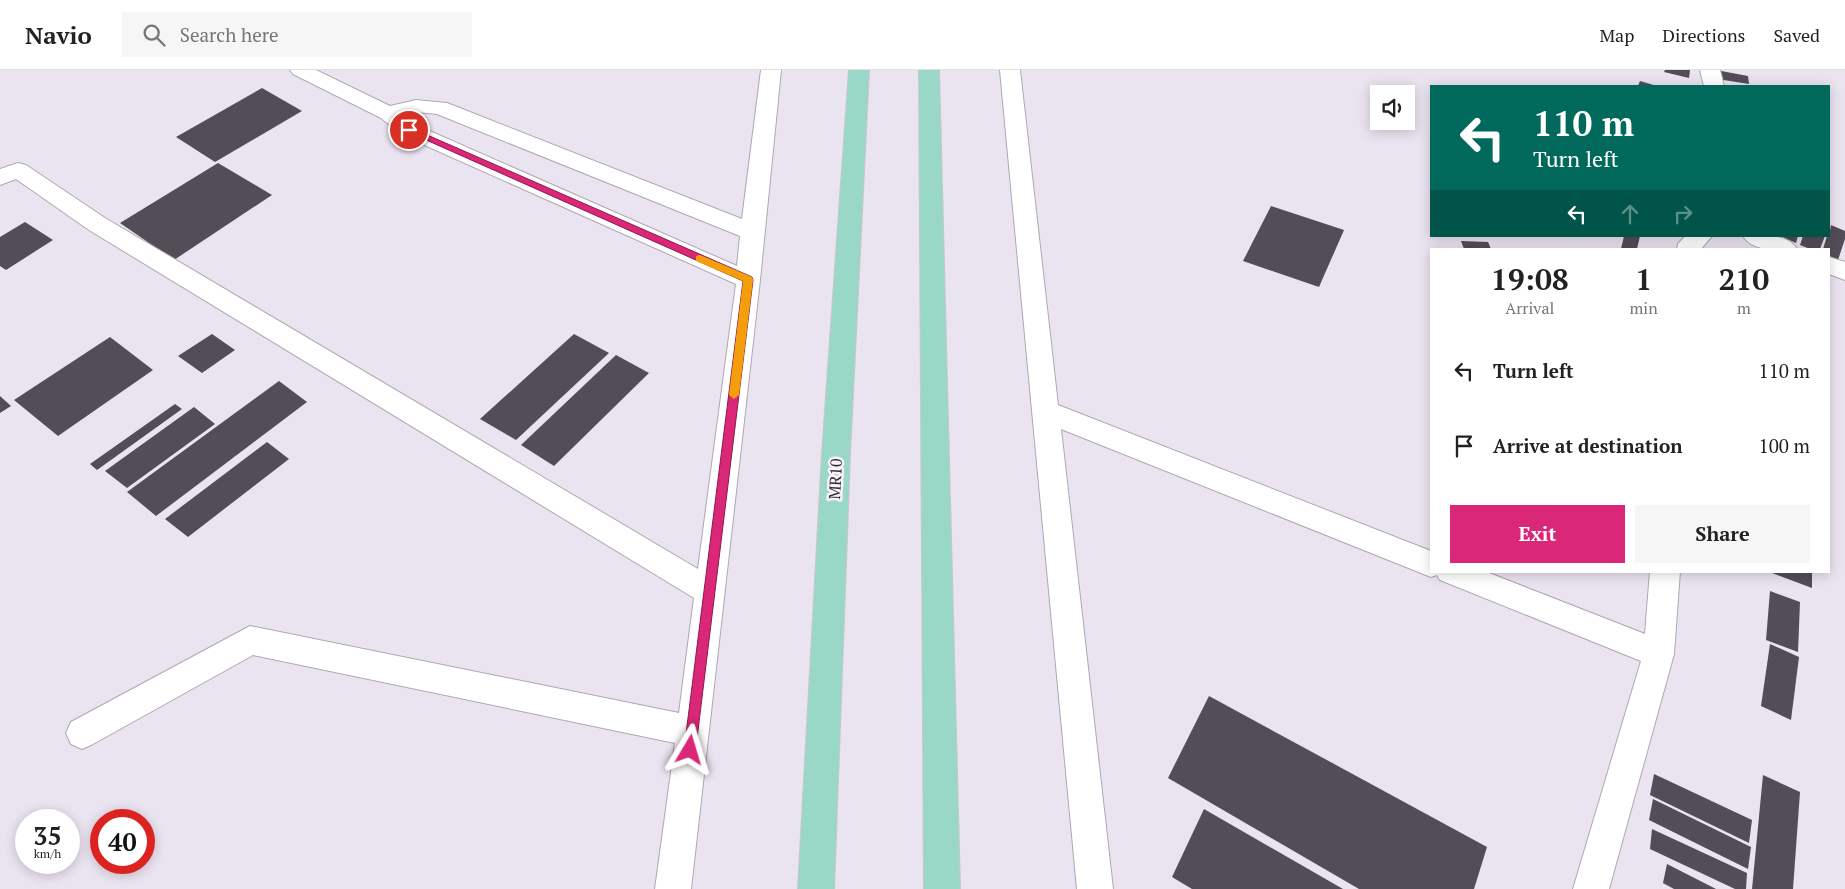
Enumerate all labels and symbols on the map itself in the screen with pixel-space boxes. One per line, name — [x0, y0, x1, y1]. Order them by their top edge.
pin — [388, 109, 430, 151]
street label: MR10 — [823, 458, 847, 500]
position arrow — [663, 723, 715, 775]
speed limit sign: 40 — [90, 809, 155, 874]

